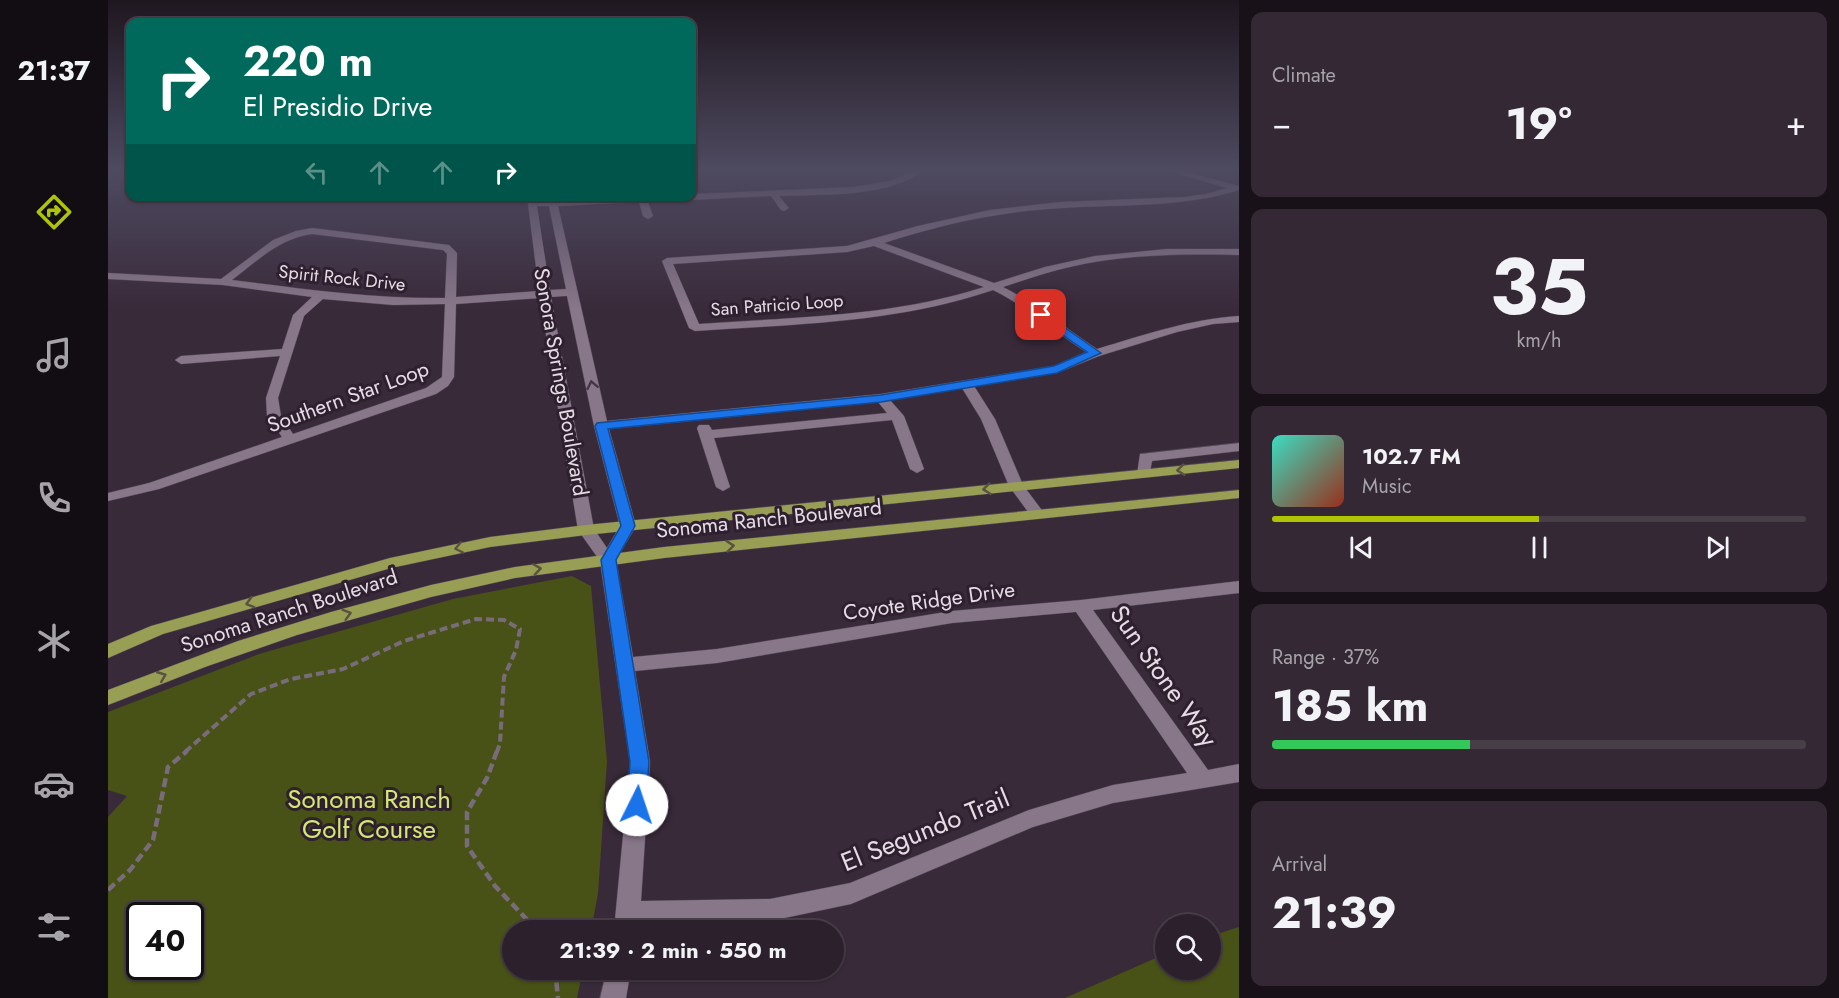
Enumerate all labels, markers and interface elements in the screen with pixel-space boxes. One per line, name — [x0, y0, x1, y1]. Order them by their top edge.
text: 220 m — [243, 31, 373, 92]
icon: right — [144, 42, 222, 120]
text: 21:37 — [18, 51, 90, 90]
text: Climate — [1272, 61, 1336, 90]
text: El Presidio Drive — [243, 87, 432, 126]
text: 19° — [1505, 91, 1572, 156]
text: − — [1272, 100, 1291, 147]
text: + — [1786, 100, 1806, 147]
icon: left — [300, 156, 333, 189]
icon: ahead — [363, 156, 396, 189]
icon: ahead — [426, 156, 459, 189]
icon: right — [489, 156, 522, 189]
icon: directions — [33, 191, 75, 233]
text: 35 — [1490, 231, 1588, 343]
street label: Spirit Rock Drive — [277, 258, 407, 298]
street label: Sonora Springs Boulevard — [526, 266, 596, 498]
street label: San Patricio Loop — [710, 287, 844, 323]
pin — [1015, 289, 1066, 340]
icon: arrive — [1024, 298, 1057, 331]
text: km/h — [1516, 326, 1562, 355]
icon: music — [33, 334, 75, 376]
street label: Southern Star Loop — [263, 354, 433, 440]
one-way arrow — [586, 380, 599, 390]
text: 102.7 FM — [1362, 440, 1461, 472]
one-way arrow — [1176, 463, 1185, 476]
text: Music — [1362, 472, 1412, 501]
icon: phone — [33, 477, 75, 519]
one-way arrow — [982, 482, 991, 495]
street label: Sonoma Ranch Boulevard — [655, 492, 883, 546]
icon: previous — [1345, 531, 1378, 564]
icon: pause — [1523, 531, 1556, 564]
icon: next — [1701, 531, 1734, 564]
one-way arrow — [726, 540, 735, 553]
one-way arrow — [455, 541, 465, 554]
street label: Sonoma Ranch Boulevard — [177, 562, 401, 660]
one-way arrow — [532, 564, 541, 576]
street label: Coyote Ridge Drive — [841, 574, 1017, 628]
one-way arrow — [245, 596, 256, 608]
street label: Sun Stone Way — [1101, 597, 1227, 755]
one-way arrow — [342, 608, 352, 621]
icon: climate — [33, 620, 75, 662]
text: Range · 37% — [1272, 643, 1379, 672]
one-way arrow — [156, 671, 167, 683]
text: 185 km — [1272, 673, 1429, 738]
icon: car — [33, 763, 75, 805]
position arrow — [605, 773, 669, 837]
street label: El Segundo Trail — [835, 779, 1015, 881]
park label: Sonoma Ranch Golf Course — [287, 780, 451, 848]
text: Arrival — [1272, 850, 1327, 879]
text: 21:39 — [1272, 880, 1397, 945]
speed limit sign: 40 — [126, 902, 204, 980]
icon: filters — [33, 906, 75, 948]
map controls — [1155, 914, 1221, 980]
button: search — [1155, 914, 1221, 980]
text: 21:39 · 2 min · 550 m — [559, 934, 787, 966]

